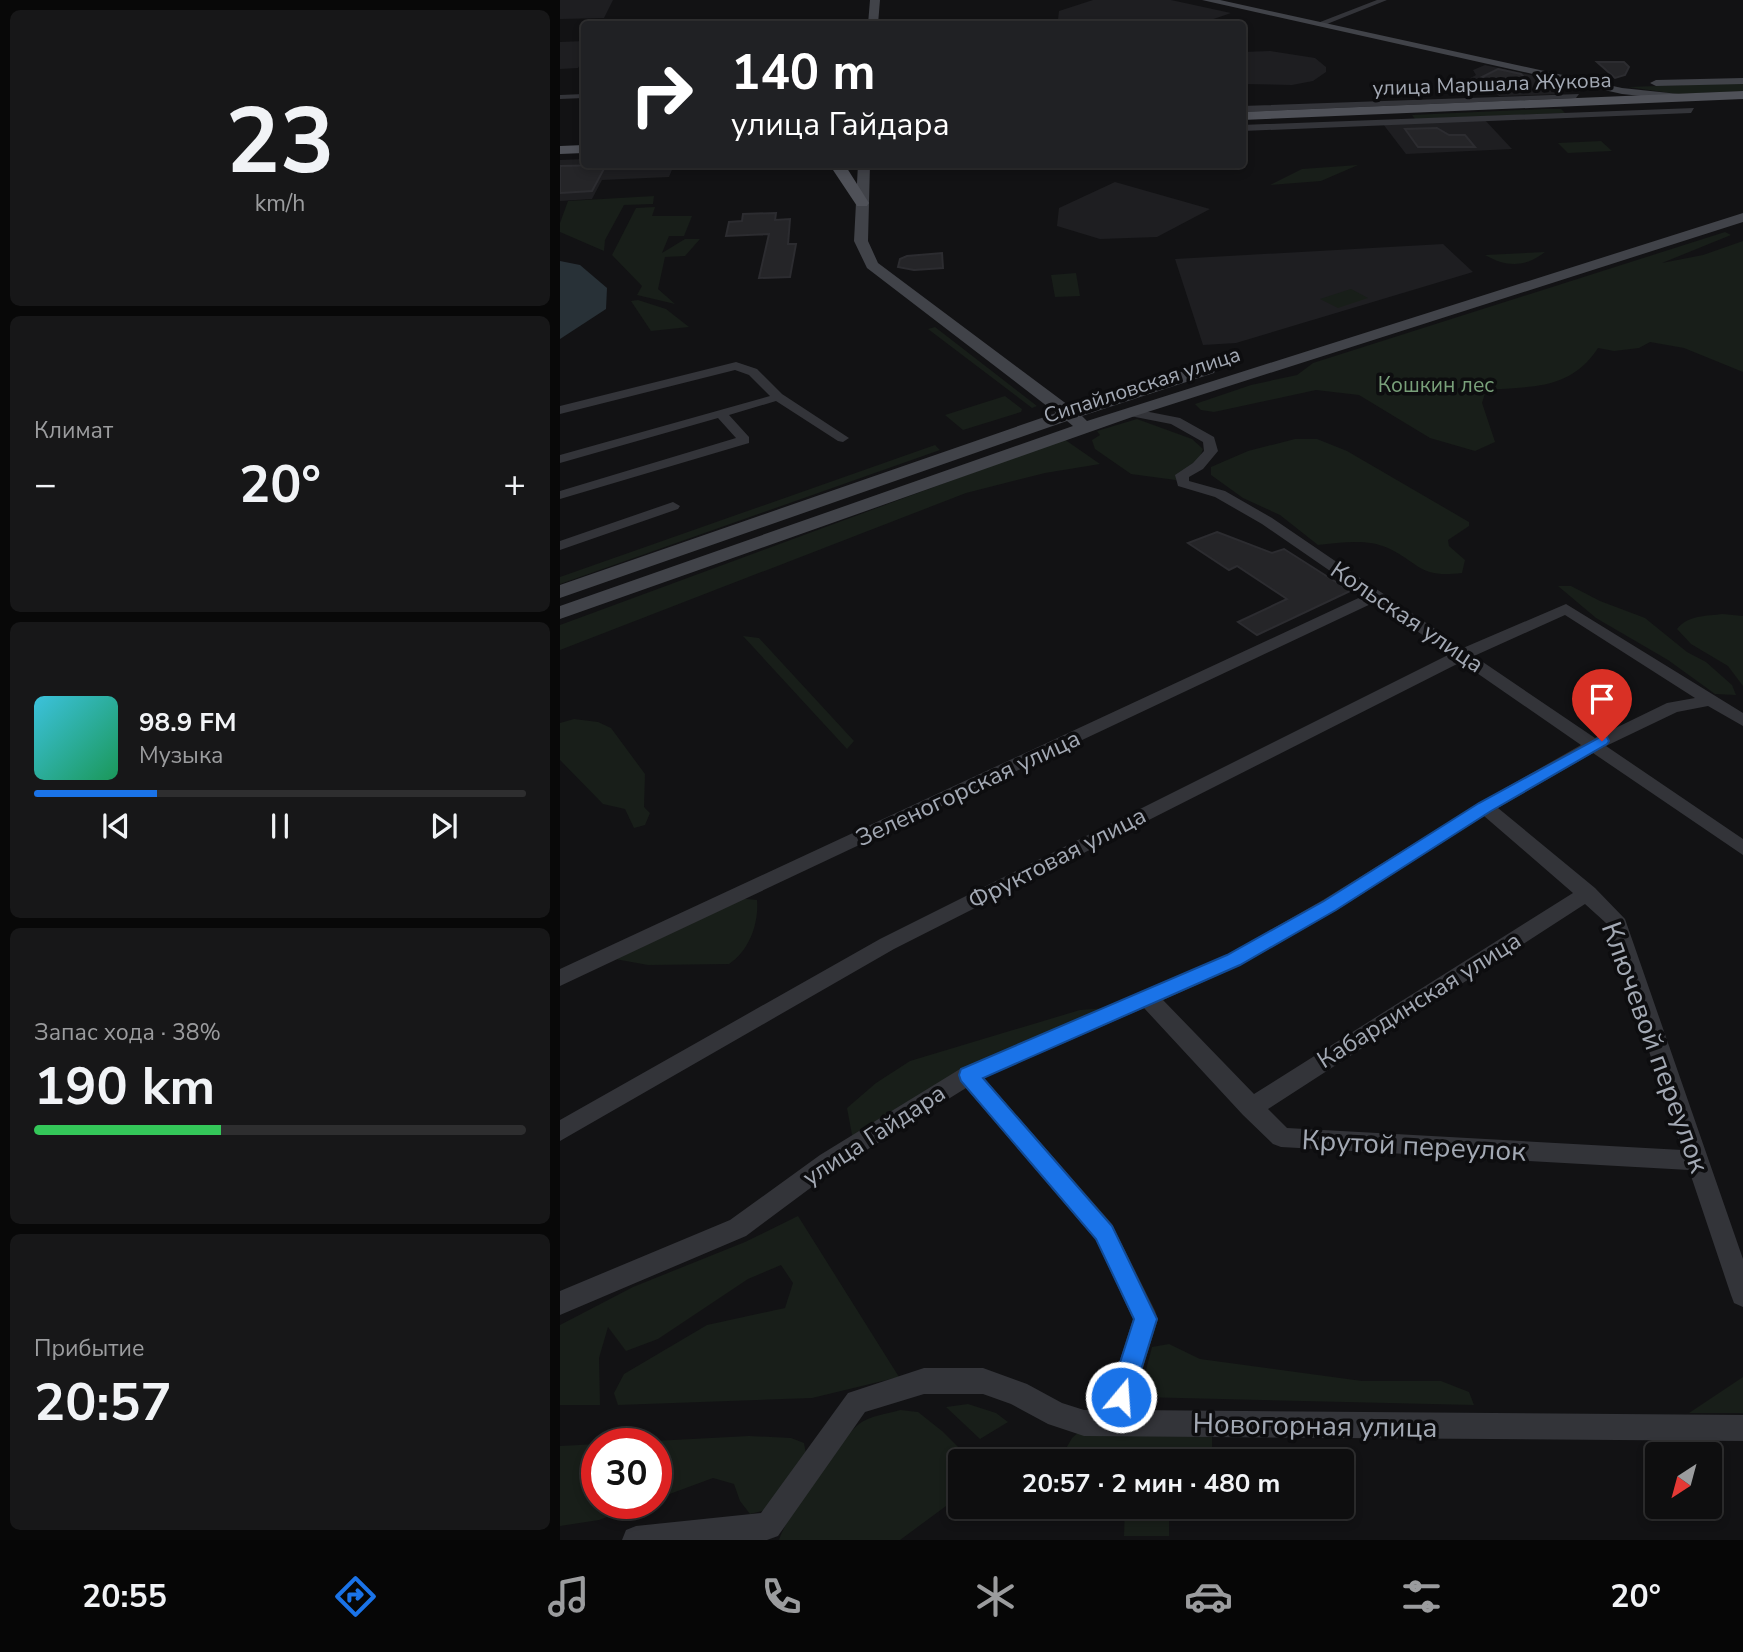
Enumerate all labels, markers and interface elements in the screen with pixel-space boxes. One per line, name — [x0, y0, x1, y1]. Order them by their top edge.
text: 140 m — [731, 39, 875, 106]
icon: right — [616, 49, 707, 140]
street label: улица Маршала Жукова — [1372, 66, 1612, 102]
text: 23 — [225, 80, 335, 204]
text: улица Гайдара — [731, 103, 950, 146]
text: km/h — [255, 188, 305, 219]
street label: Сипайловская улица — [1040, 340, 1244, 430]
park label: Кошкин лес — [1378, 371, 1494, 399]
text: Климат — [34, 415, 113, 446]
text: 20° — [239, 449, 321, 520]
text: − — [34, 459, 57, 510]
text: + — [503, 459, 526, 510]
street label: Кольская улица — [1324, 554, 1490, 680]
pin — [1572, 669, 1632, 741]
icon: arrive — [1583, 680, 1621, 718]
text: 98.9 FM — [139, 705, 236, 740]
street label: Зеленогорская улица — [851, 722, 1085, 854]
text: Музыка — [139, 740, 223, 771]
street label: Фруктовая улица — [962, 799, 1152, 917]
icon: previous — [97, 807, 135, 845]
icon: pause — [261, 807, 299, 845]
icon: next — [425, 807, 463, 845]
street label: Ключевой переулок — [1592, 917, 1718, 1178]
street label: Кабардинская улица — [1311, 924, 1527, 1076]
text: Запас хода · 38% — [34, 1017, 221, 1048]
text: 190 km — [34, 1051, 215, 1122]
street label: улица Гайдара — [796, 1077, 952, 1193]
street label: Крутой переулок — [1301, 1121, 1527, 1171]
text: Прибытие — [34, 1333, 144, 1364]
position arrow — [1084, 1360, 1158, 1434]
text: 20:57 — [34, 1367, 172, 1438]
street label: Новогорная улица — [1192, 1405, 1438, 1447]
speed limit sign: 30 — [581, 1428, 672, 1519]
north arrow — [1645, 1442, 1722, 1519]
map controls — [1645, 1442, 1722, 1519]
text: 20:57 · 2 мин · 480 m — [1022, 1466, 1280, 1501]
icon: directions — [331, 1572, 380, 1621]
icon: music — [544, 1572, 593, 1621]
icon: phone — [757, 1572, 806, 1621]
icon: climate — [971, 1572, 1020, 1621]
icon: car — [1184, 1572, 1233, 1621]
icon: filters — [1397, 1572, 1446, 1621]
text: 20:55 — [82, 1575, 167, 1618]
text: 20° — [1610, 1575, 1661, 1618]

